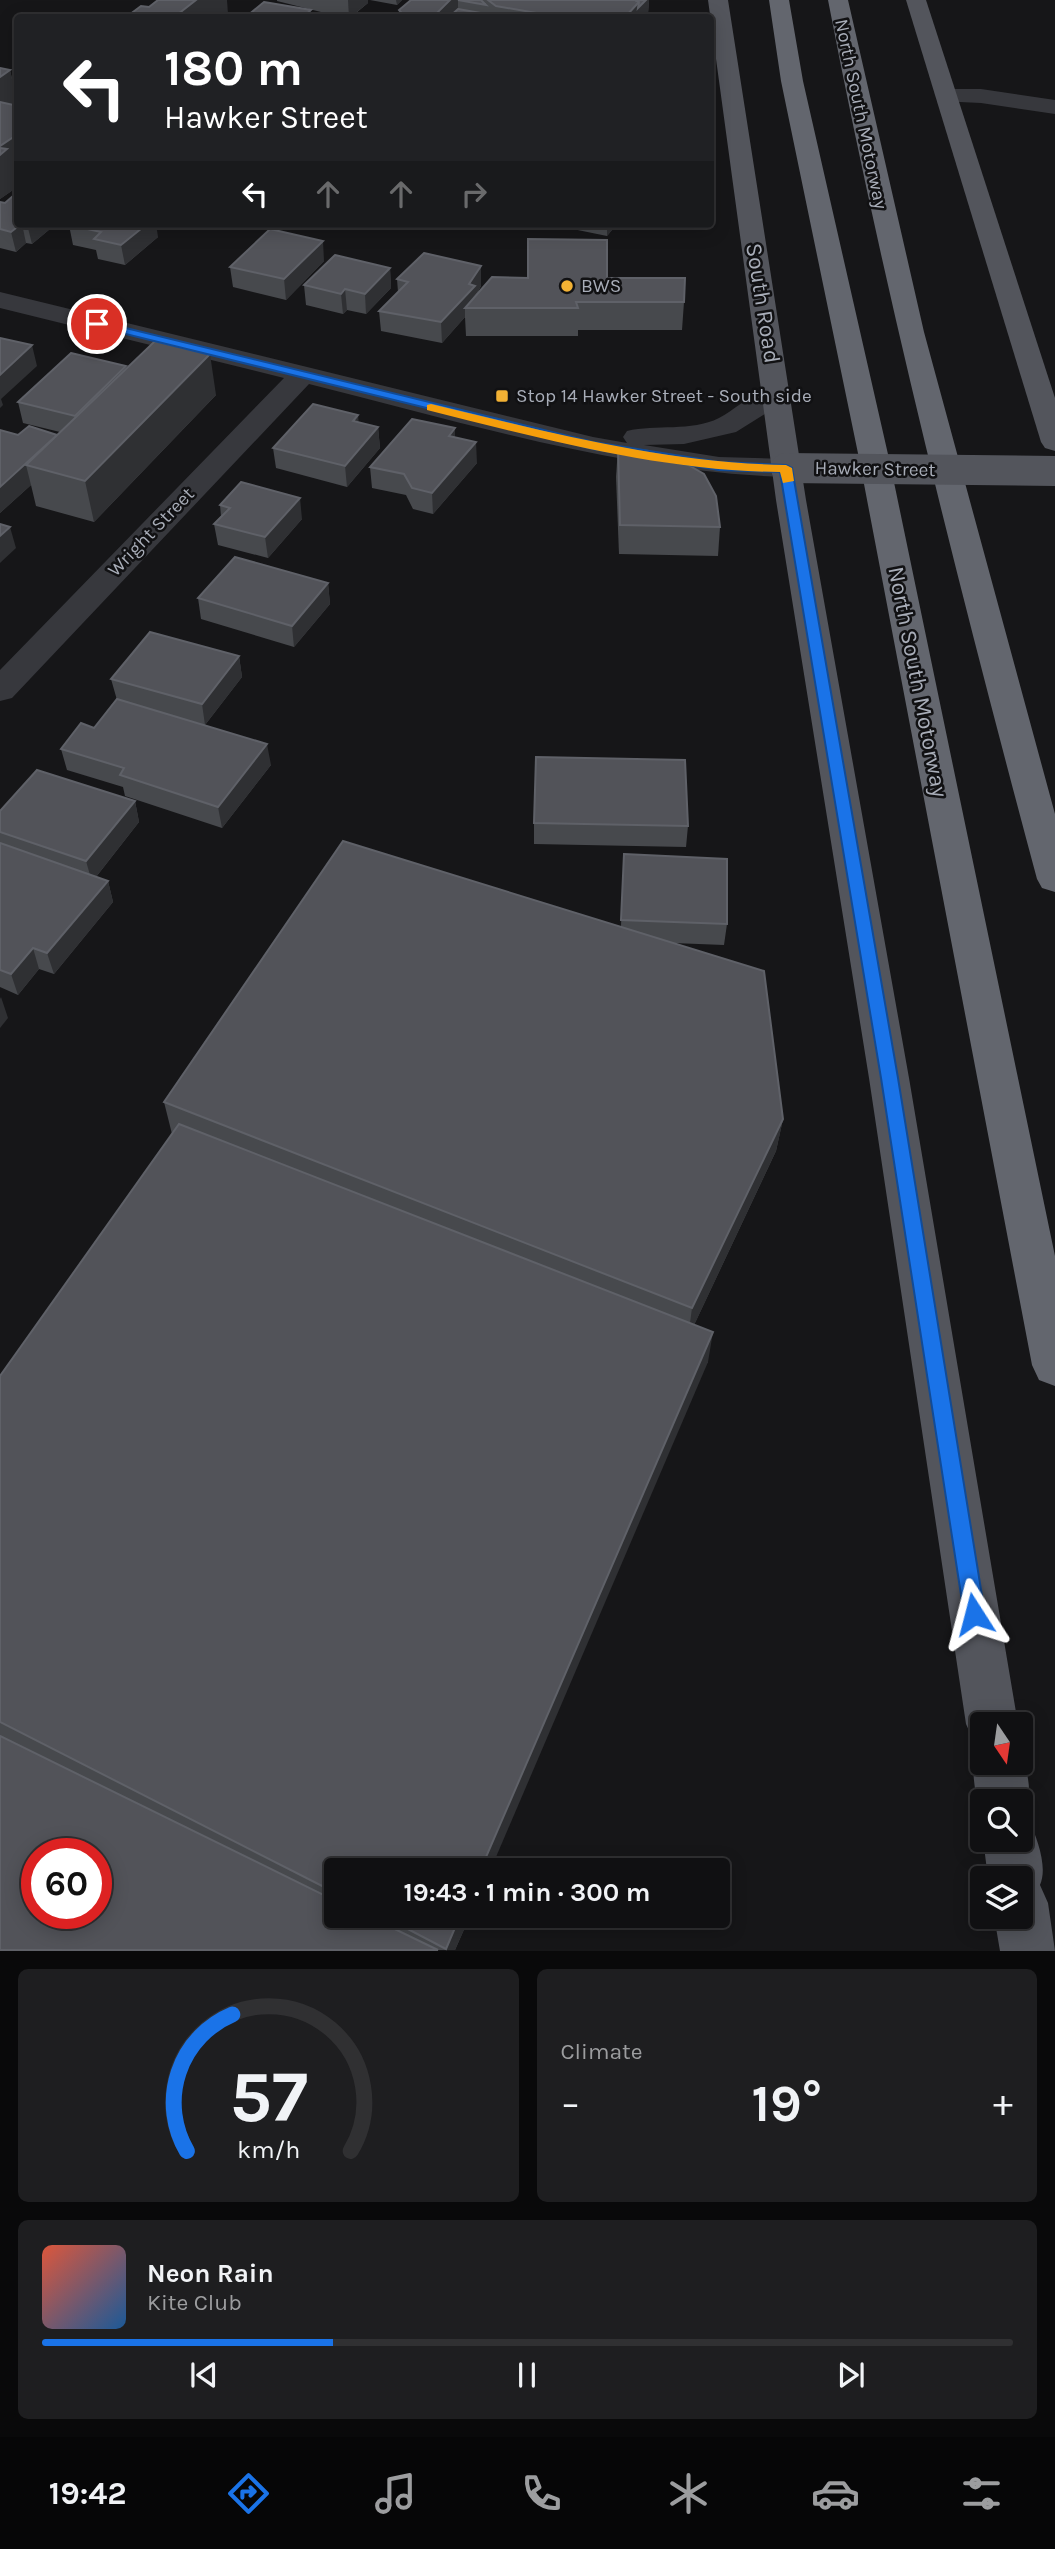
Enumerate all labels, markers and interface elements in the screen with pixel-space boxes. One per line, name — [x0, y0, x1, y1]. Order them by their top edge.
street label: North South Motorway — [830, 17, 892, 211]
text: 180 m — [164, 40, 303, 97]
icon: left — [49, 42, 140, 133]
text: Hawker Street — [164, 99, 368, 136]
icon: left — [236, 175, 274, 213]
icon: ahead — [309, 175, 347, 213]
icon: ahead — [382, 175, 420, 213]
icon: right — [455, 175, 493, 213]
street label: South Road — [740, 241, 786, 365]
place label: BWS — [581, 275, 621, 297]
marker: BWS — [559, 278, 575, 294]
pin — [67, 294, 127, 354]
icon: arrive — [78, 305, 116, 343]
place label: Stop 14 Hawker Street - South side — [516, 385, 812, 407]
marker: Stop 14 Hawker Street - South side — [494, 388, 510, 404]
street label: Hawker Street — [814, 457, 936, 481]
street label: Wright Street — [103, 483, 199, 581]
street label: North South Motorway — [882, 564, 954, 800]
position arrow — [937, 1577, 1011, 1651]
north arrow — [970, 1712, 1032, 1774]
map controls — [970, 1712, 1033, 1929]
button: search — [970, 1789, 1033, 1852]
speed limit sign: 60 — [21, 1838, 112, 1929]
button: layers — [970, 1866, 1033, 1929]
text: 19:43 · 1 min · 300 m — [404, 1877, 650, 1908]
text: Climate — [561, 2038, 643, 2065]
text: 57 — [229, 2055, 308, 2140]
text: 19° — [752, 2073, 822, 2134]
text: − — [561, 2081, 580, 2126]
text: + — [993, 2081, 1013, 2126]
text: km/h — [237, 2135, 300, 2164]
text: Neon Rain — [147, 2258, 274, 2289]
text: Kite Club — [147, 2289, 242, 2316]
icon: previous — [185, 2356, 223, 2394]
icon: pause — [508, 2356, 546, 2394]
icon: next — [832, 2356, 870, 2394]
icon: directions — [224, 2469, 273, 2518]
icon: music — [371, 2469, 420, 2518]
icon: phone — [517, 2469, 566, 2518]
icon: climate — [664, 2469, 713, 2518]
icon: car — [811, 2469, 860, 2518]
icon: filters — [957, 2469, 1006, 2518]
text: 19:42 — [49, 2475, 127, 2512]

